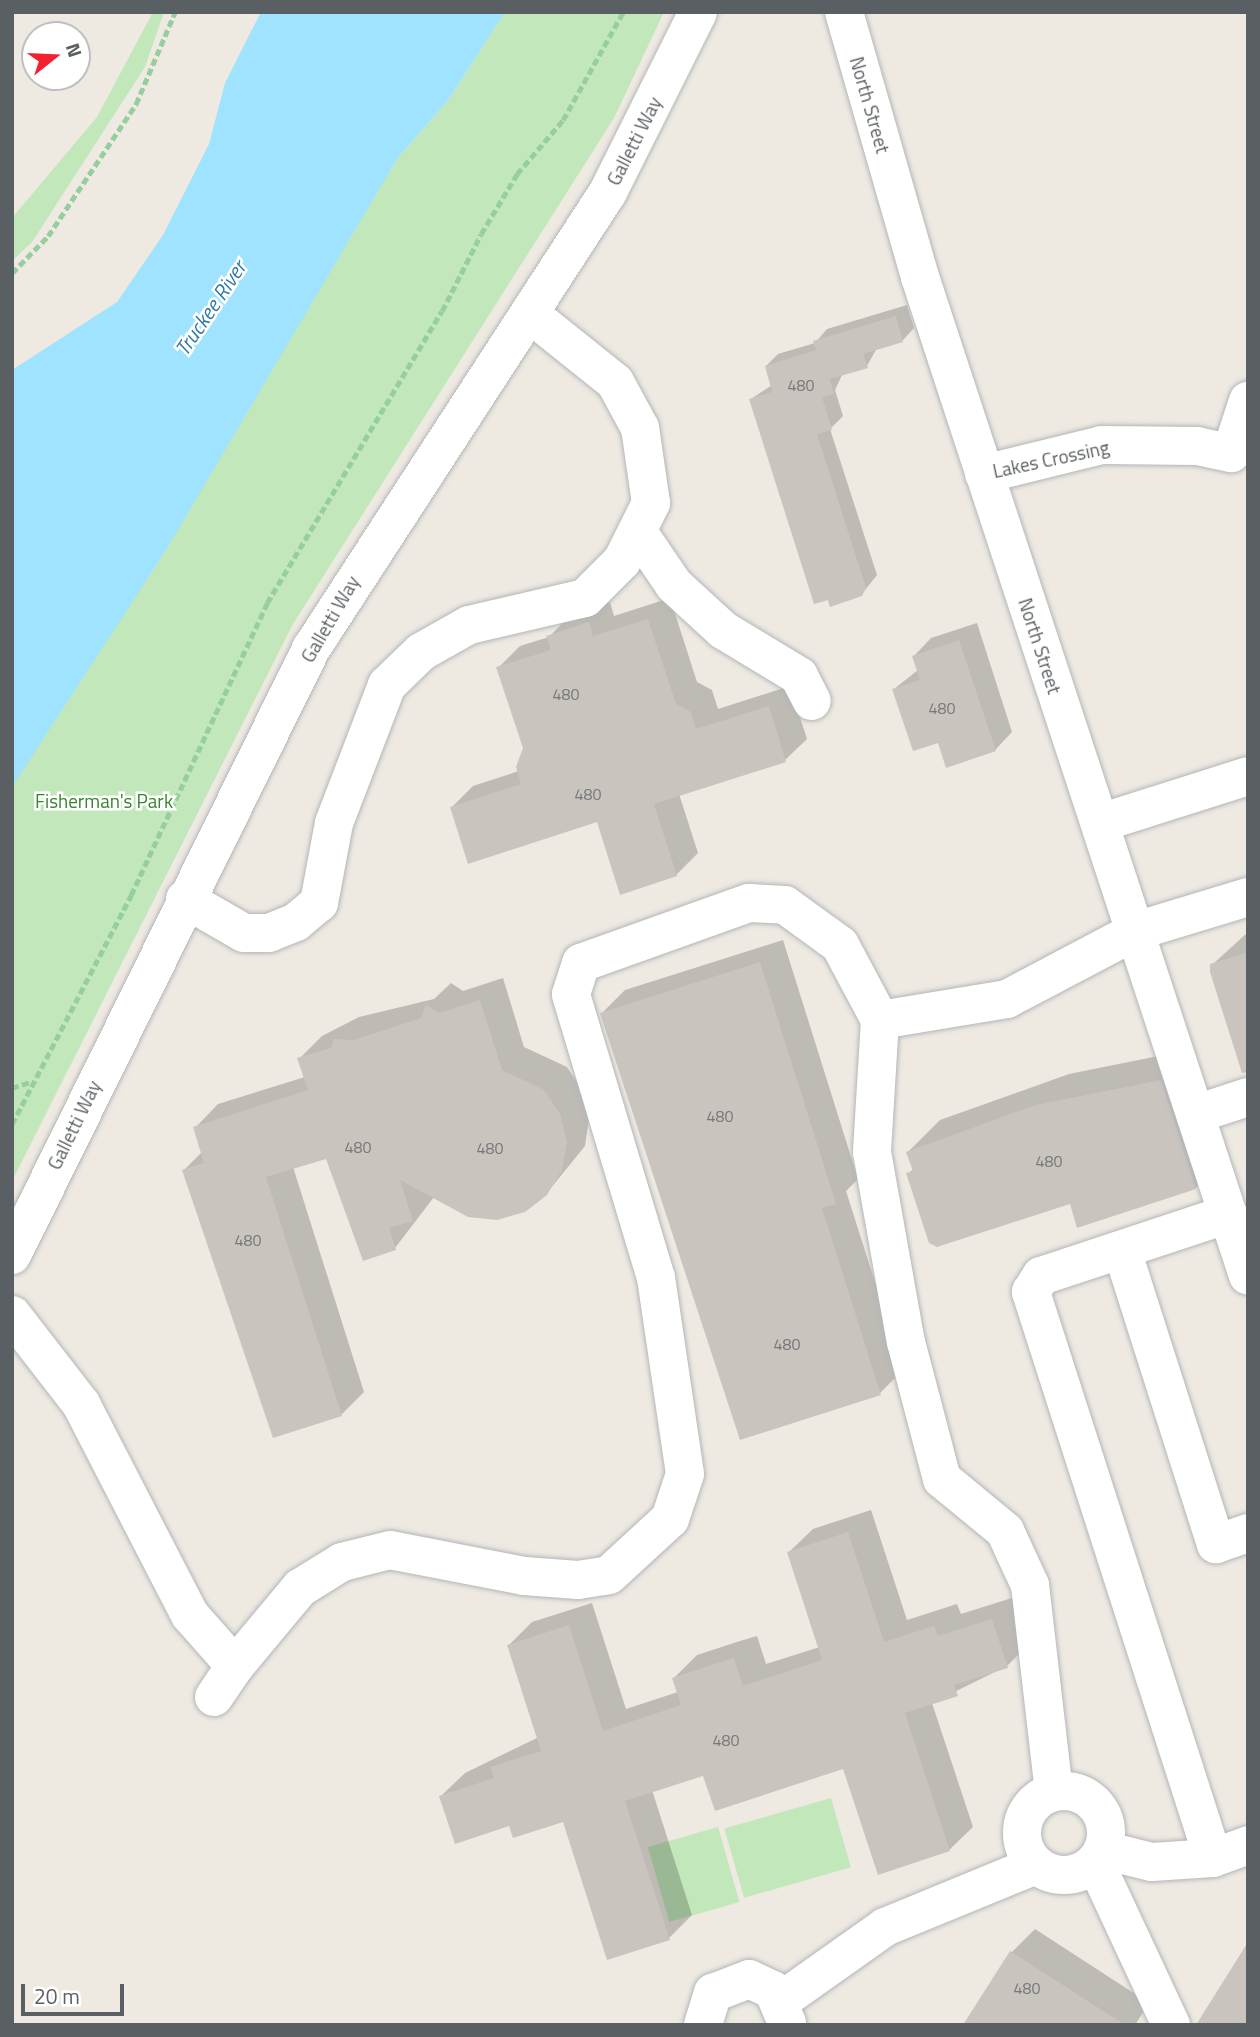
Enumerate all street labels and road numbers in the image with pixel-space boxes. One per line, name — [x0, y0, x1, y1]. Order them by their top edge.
street label: North Street — [845, 54, 895, 156]
street label: Galletti Way — [602, 93, 666, 189]
street label: Lakes Crossing — [991, 436, 1111, 482]
street label: Galletti Way — [296, 572, 364, 666]
street label: North Street — [1014, 595, 1066, 697]
street label: Galletti Way — [43, 1077, 105, 1173]

